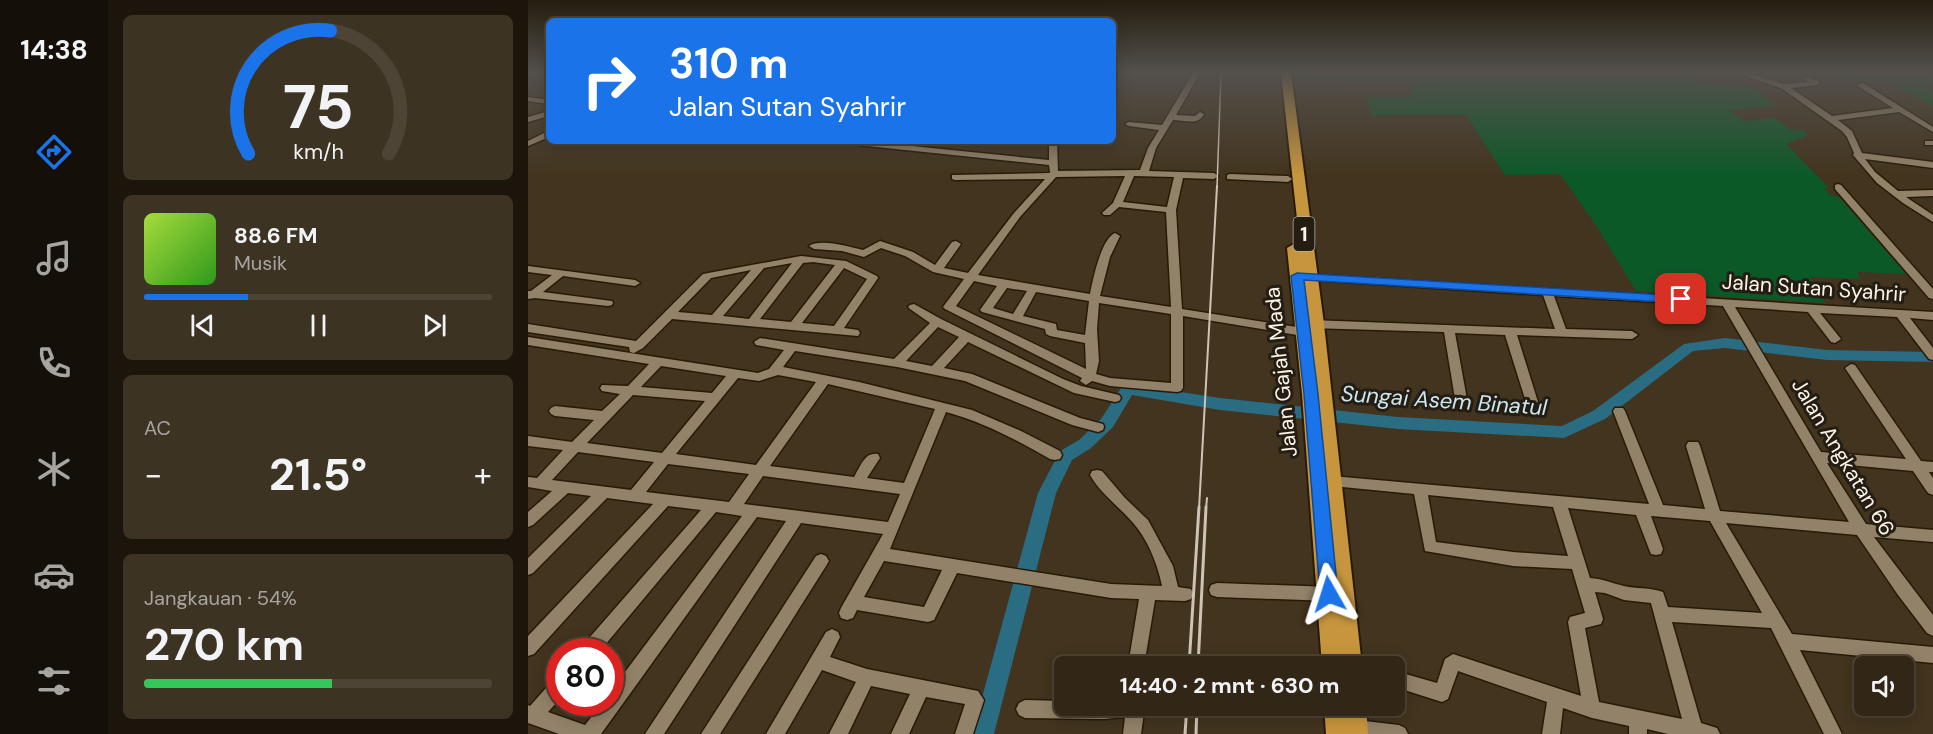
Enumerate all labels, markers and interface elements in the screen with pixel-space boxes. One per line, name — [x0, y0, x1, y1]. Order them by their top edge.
text: 14:38 — [20, 32, 88, 67]
text: 310 m — [669, 36, 788, 91]
icon: right — [570, 42, 648, 120]
text: 75 — [283, 67, 353, 148]
text: Jalan Sutan Syahrir — [669, 89, 906, 124]
icon: directions — [33, 131, 75, 173]
text: km/h — [293, 139, 343, 167]
road number: 1 — [1294, 217, 1314, 251]
text: 88.6 FM — [234, 221, 318, 250]
icon: music — [33, 237, 75, 279]
text: Musik — [234, 250, 287, 276]
street label: Jalan Sutan Syahrir — [1721, 268, 1907, 308]
pin — [1655, 273, 1706, 324]
icon: arrive — [1664, 282, 1697, 315]
street label: Jalan Gajah Mada — [1258, 286, 1304, 458]
icon: previous — [186, 309, 219, 342]
icon: pause — [302, 309, 335, 342]
icon: next — [418, 309, 451, 342]
icon: phone — [33, 342, 75, 384]
street label: Jalan Angkatan 66 — [1785, 373, 1901, 541]
water label: Sungai Asem Binatul — [1340, 379, 1549, 422]
text: AC — [144, 415, 171, 441]
text: 21.5° — [269, 445, 367, 504]
icon: climate — [33, 448, 75, 490]
text: − — [144, 453, 162, 496]
text: + — [474, 453, 492, 496]
icon: car — [33, 554, 75, 596]
position arrow — [1297, 562, 1361, 626]
text: Jangkauan · 54% — [144, 585, 297, 611]
text: 270 km — [144, 615, 304, 674]
speed limit sign: 80 — [546, 638, 624, 716]
map controls — [1854, 656, 1914, 716]
button: sound — [1854, 656, 1914, 716]
icon: filters — [33, 660, 75, 702]
text: 14:40 · 2 mnt · 630 m — [1120, 671, 1339, 700]

